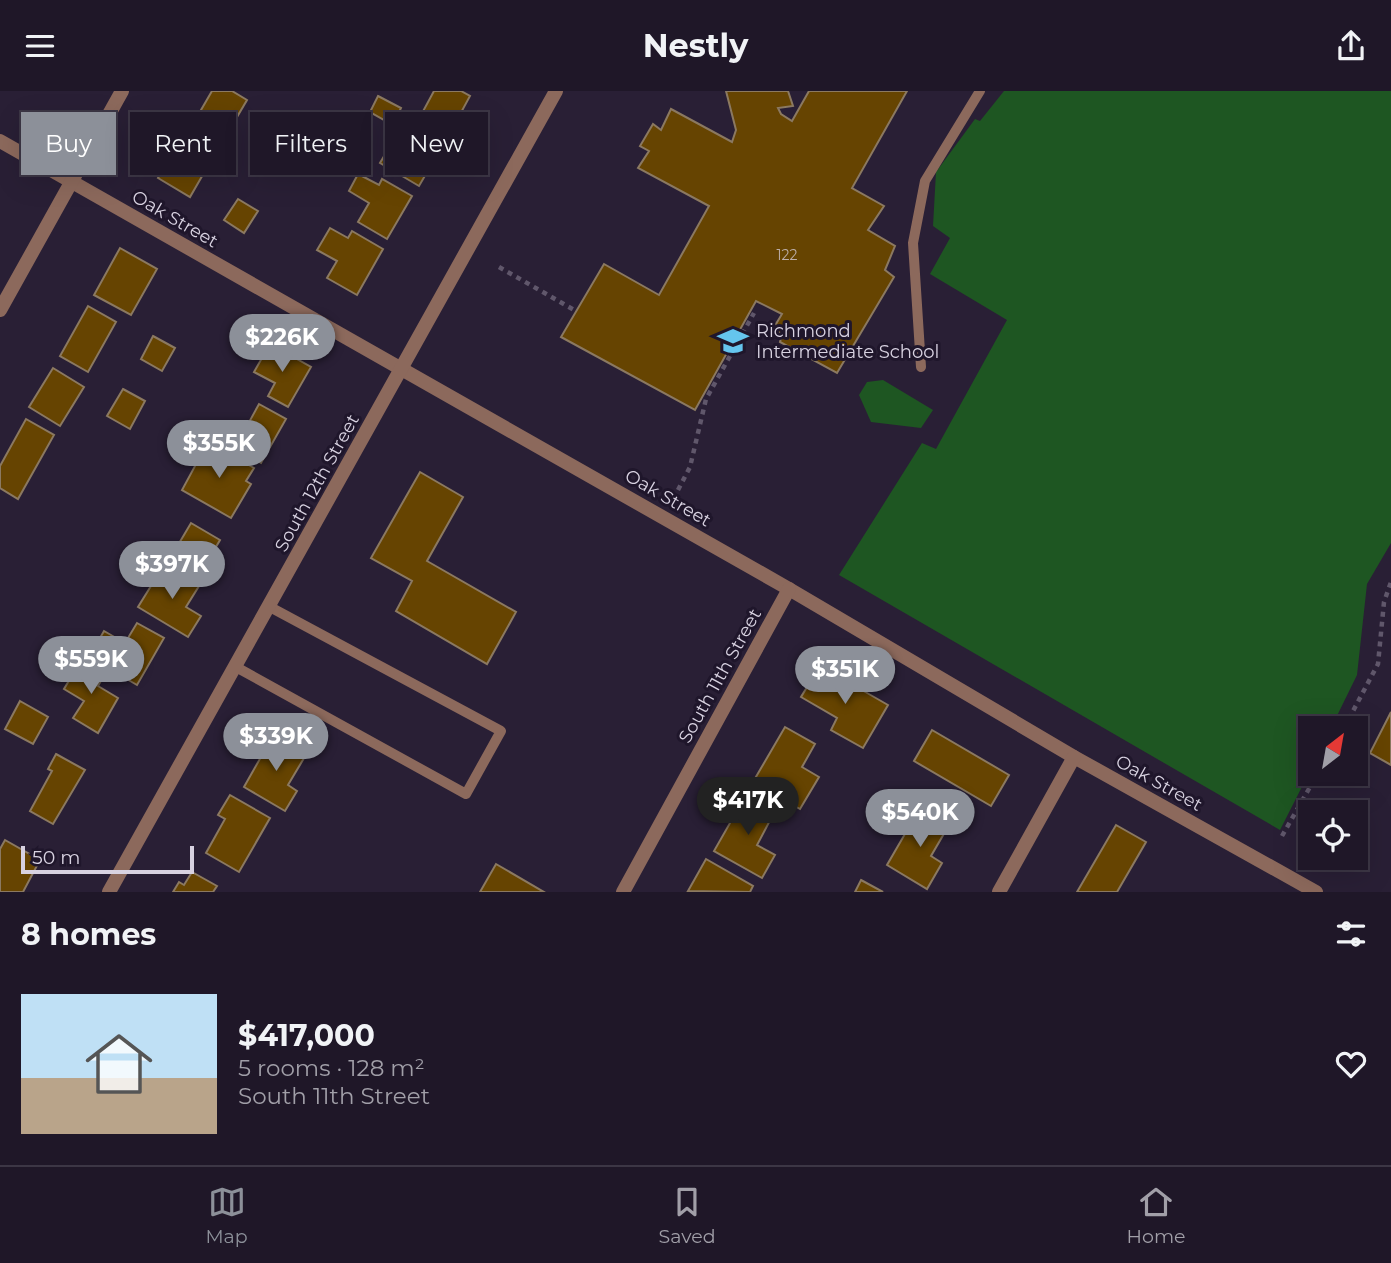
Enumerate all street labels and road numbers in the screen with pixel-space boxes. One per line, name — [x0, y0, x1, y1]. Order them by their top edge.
street label: Oak Street — [128, 186, 222, 252]
street label: South 12th Street — [270, 410, 364, 556]
street label: Oak Street — [621, 465, 715, 531]
street label: South 11th Street — [674, 605, 766, 747]
street label: Oak Street — [1112, 750, 1206, 816]

